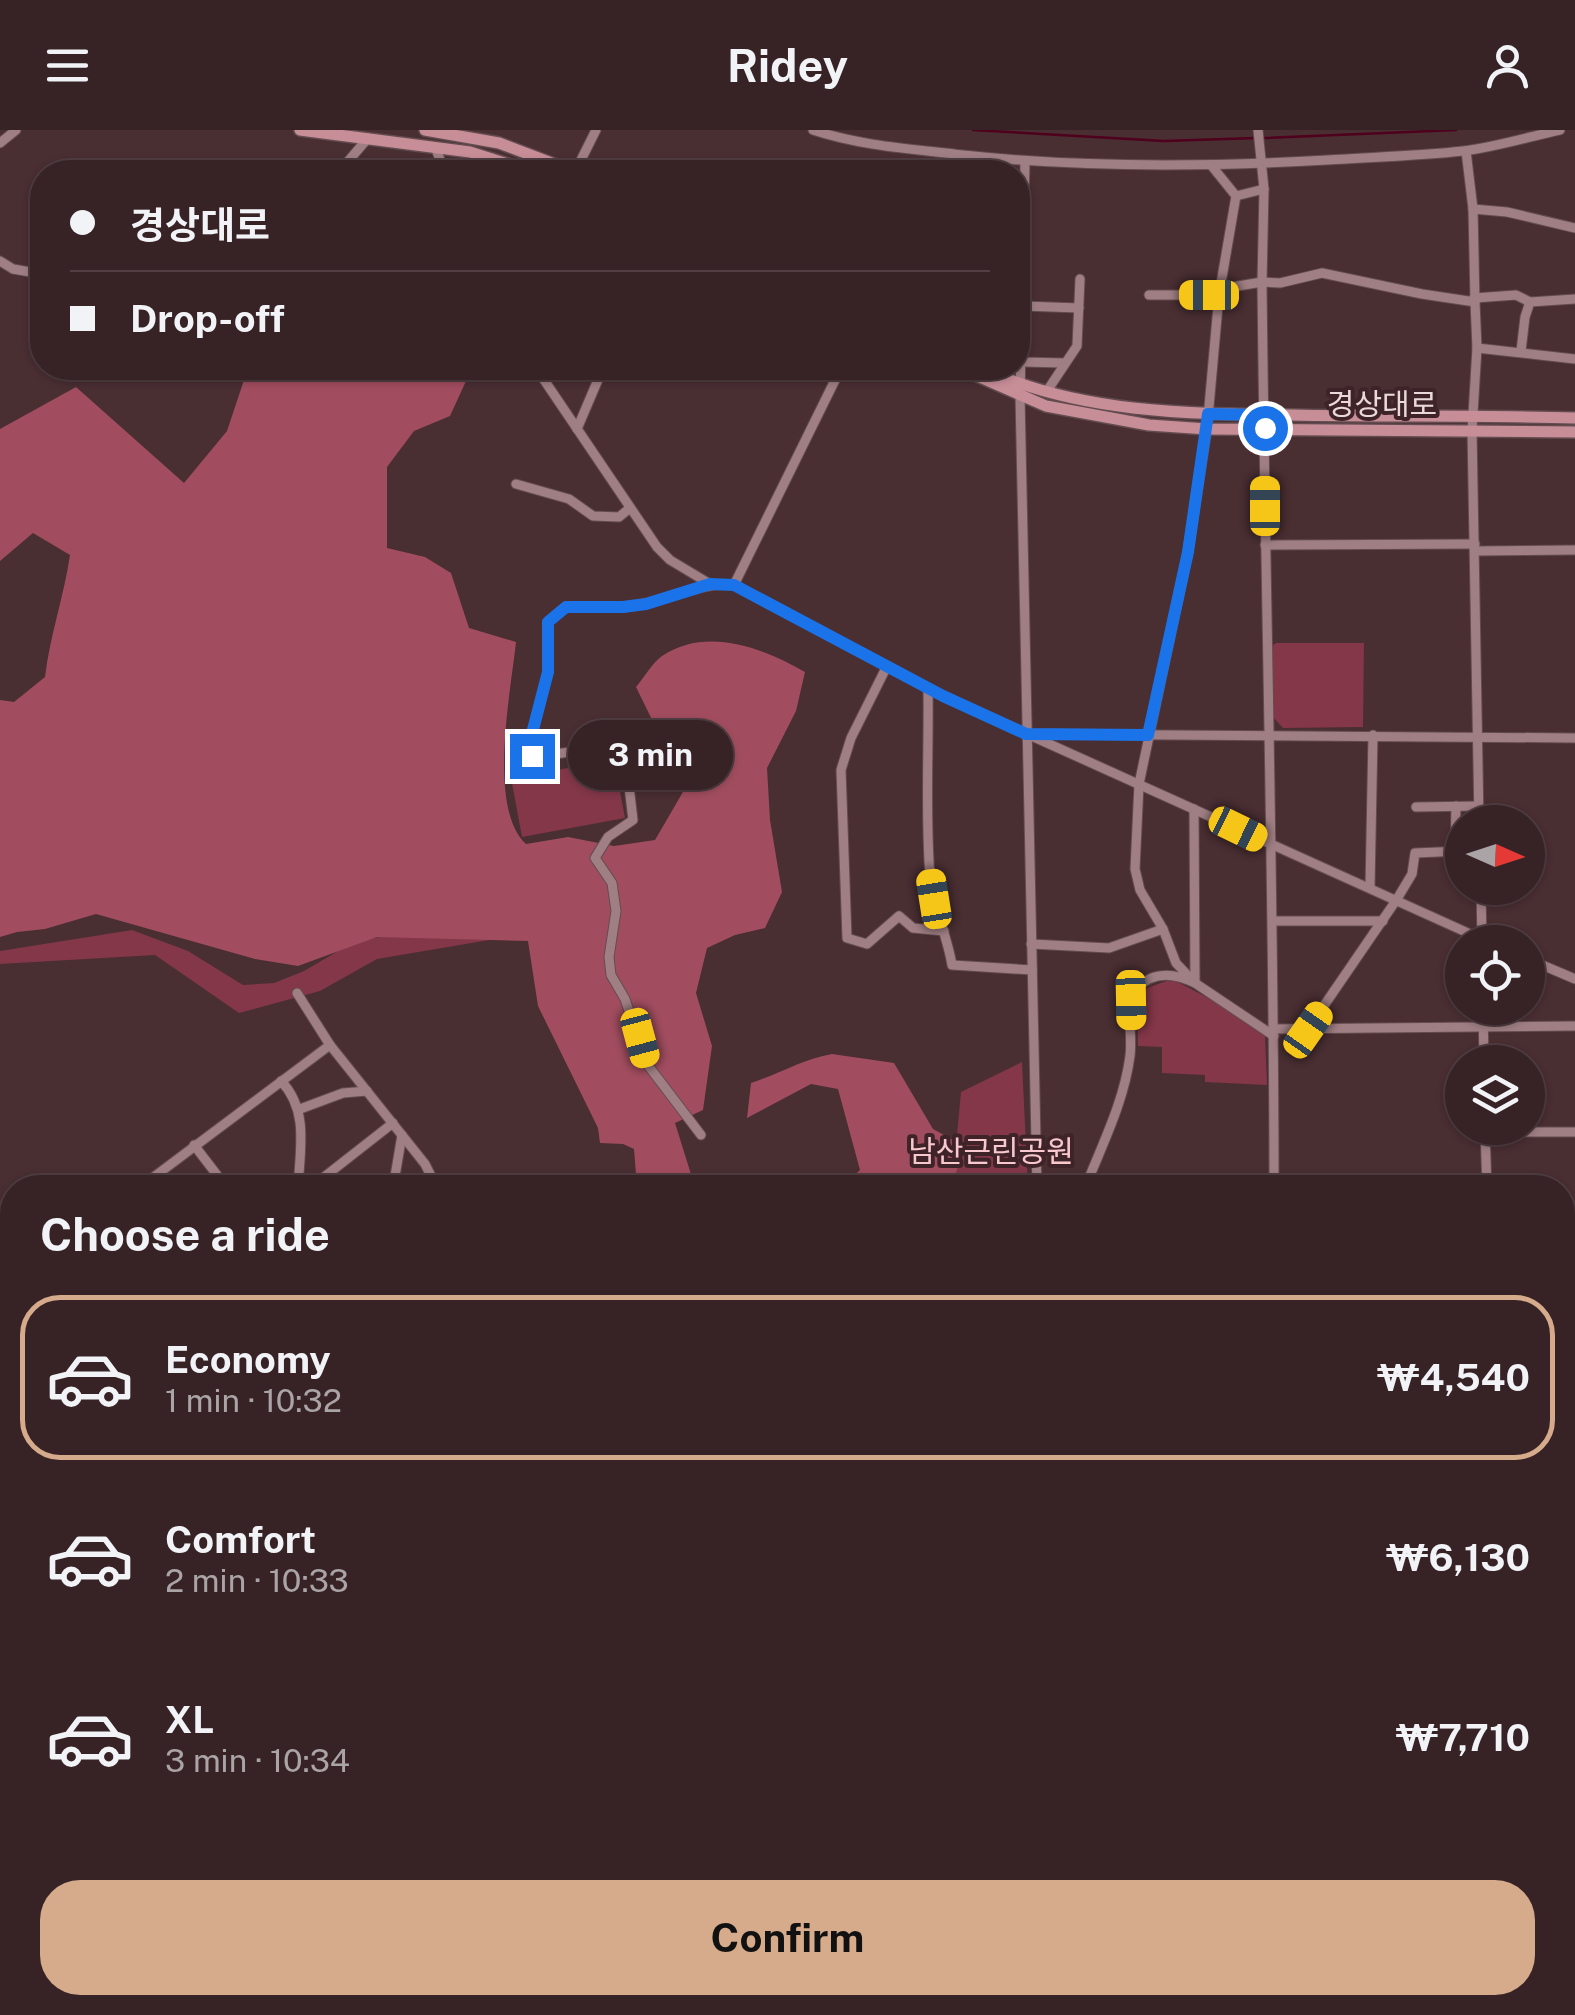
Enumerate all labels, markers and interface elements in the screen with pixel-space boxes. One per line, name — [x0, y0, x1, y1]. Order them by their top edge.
icon: menu — [40, 38, 95, 93]
icon: person — [1480, 38, 1535, 93]
text: Ridey — [727, 39, 848, 92]
text: 경상대로 — [130, 203, 270, 248]
car — [1179, 280, 1239, 310]
text: Drop-off — [130, 296, 285, 341]
street label: 경상대로 — [1327, 386, 1437, 422]
route start — [1243, 406, 1288, 451]
car — [1250, 476, 1280, 536]
callout: 3 min — [567, 721, 732, 791]
route end — [510, 734, 555, 779]
text: 3 min — [608, 736, 693, 773]
car — [1204, 802, 1272, 856]
north arrow — [1445, 805, 1545, 905]
map controls — [1445, 805, 1545, 1145]
car — [914, 867, 954, 931]
button: locate — [1445, 925, 1545, 1025]
car — [1115, 970, 1147, 1030]
car — [1279, 997, 1337, 1063]
car — [618, 1005, 662, 1071]
button: layers — [1445, 1045, 1545, 1145]
park label: 남산근린공원 — [908, 1133, 1074, 1169]
text: Choose a ride — [40, 1208, 330, 1261]
icon: car — [45, 1333, 135, 1423]
text: Economy — [165, 1337, 331, 1382]
text: ₩4,540 — [1377, 1355, 1530, 1400]
text: 1 min · 10:32 — [165, 1382, 342, 1419]
icon: car — [45, 1513, 135, 1603]
text: Comfort — [165, 1517, 316, 1562]
text: ₩6,130 — [1386, 1535, 1530, 1580]
text: 2 min · 10:33 — [165, 1562, 349, 1599]
icon: car — [45, 1693, 135, 1783]
text: XL — [165, 1697, 214, 1742]
text: ₩7,710 — [1396, 1715, 1530, 1760]
text: 3 min · 10:34 — [165, 1742, 350, 1779]
button: Confirm — [40, 1880, 1535, 1995]

